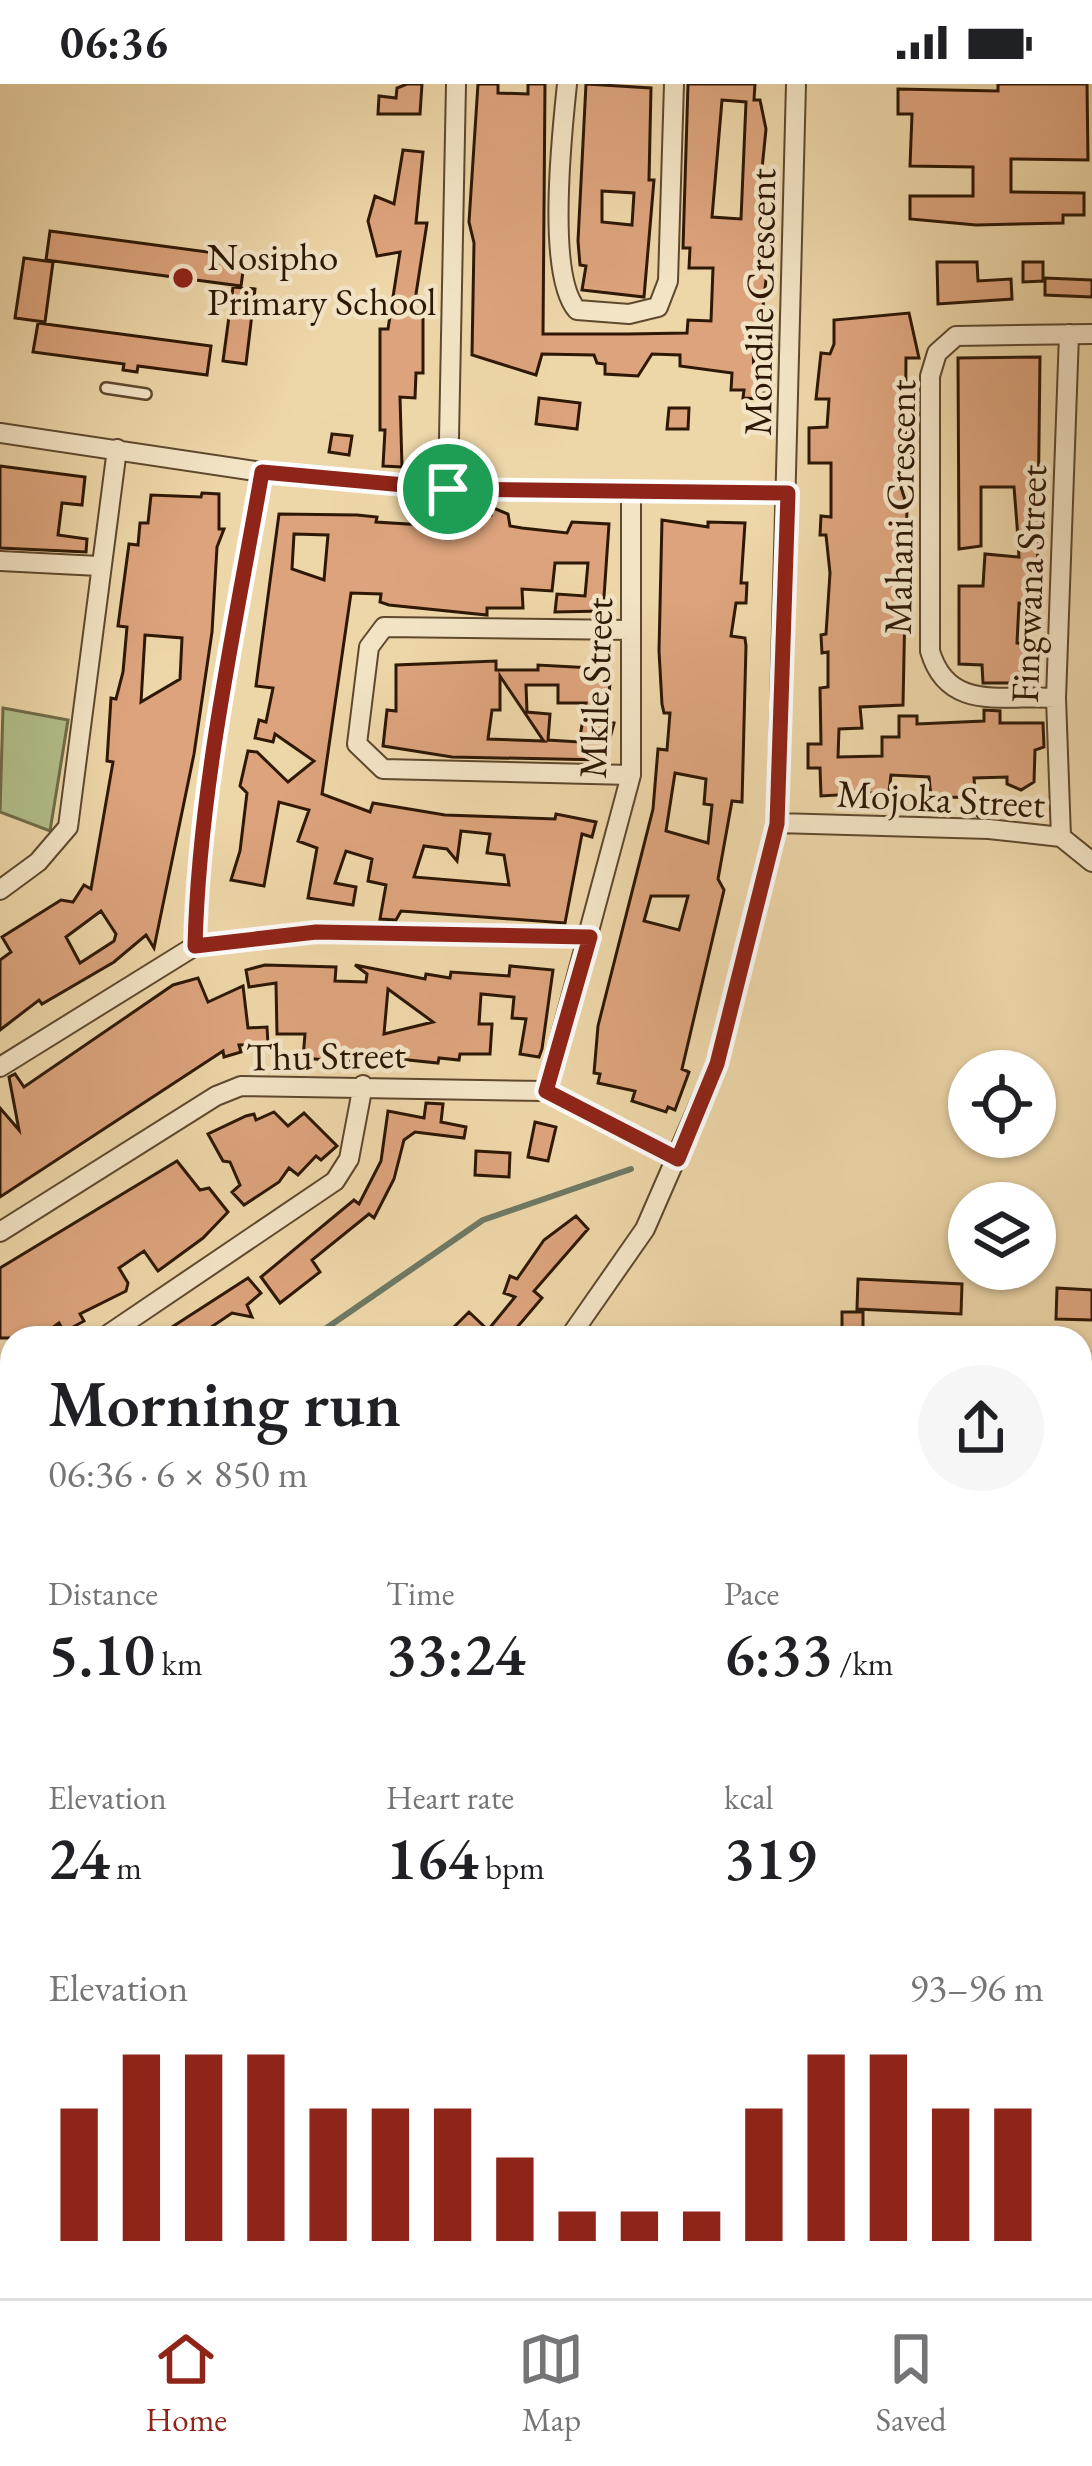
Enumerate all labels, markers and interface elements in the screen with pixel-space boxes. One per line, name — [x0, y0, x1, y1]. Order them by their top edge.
text: 06:36 — [60, 13, 168, 71]
street label: Mondile Crescent — [732, 168, 787, 436]
place label: Nosipho Primary School — [207, 231, 436, 327]
marker: Nosipho Primary School — [170, 265, 196, 291]
street label: Mahani Crescent — [872, 379, 927, 635]
pin — [397, 438, 499, 540]
icon: arrive — [415, 456, 481, 522]
street label: Fingwana Street — [999, 464, 1058, 704]
street label: Mkile Street — [567, 597, 624, 779]
street label: Mojoka Street — [836, 768, 1046, 829]
street label: Thu Street — [245, 1029, 407, 1082]
map controls — [948, 1050, 1056, 1290]
button: locate — [948, 1050, 1056, 1158]
button: layers — [948, 1182, 1056, 1290]
text: Morning run — [48, 1360, 401, 1446]
button: share — [918, 1365, 1044, 1491]
text: 06:36 · 6 × 850 m — [48, 1448, 308, 1499]
text: Distance — [48, 1572, 158, 1615]
text: Time — [386, 1572, 455, 1615]
text: Pace — [724, 1572, 779, 1615]
text: 5.10 — [48, 1615, 155, 1693]
text: 33:24 — [386, 1615, 525, 1693]
text: 6:33 — [724, 1615, 833, 1693]
text: km — [155, 1642, 203, 1685]
text: /km — [833, 1642, 894, 1685]
text: Elevation — [48, 1776, 167, 1819]
text: Heart rate — [386, 1776, 514, 1819]
text: kcal — [724, 1776, 774, 1819]
text: 24 — [48, 1819, 110, 1897]
text: 164 — [386, 1819, 478, 1897]
text: 319 — [724, 1819, 816, 1897]
text: m — [110, 1846, 142, 1889]
text: bpm — [478, 1846, 545, 1889]
text: Elevation — [48, 1962, 188, 2013]
text: 93–96 m — [910, 1962, 1044, 2013]
tab: Home — [146, 2326, 227, 2441]
tab: Map — [518, 2326, 584, 2441]
tab: Saved — [876, 2326, 946, 2441]

